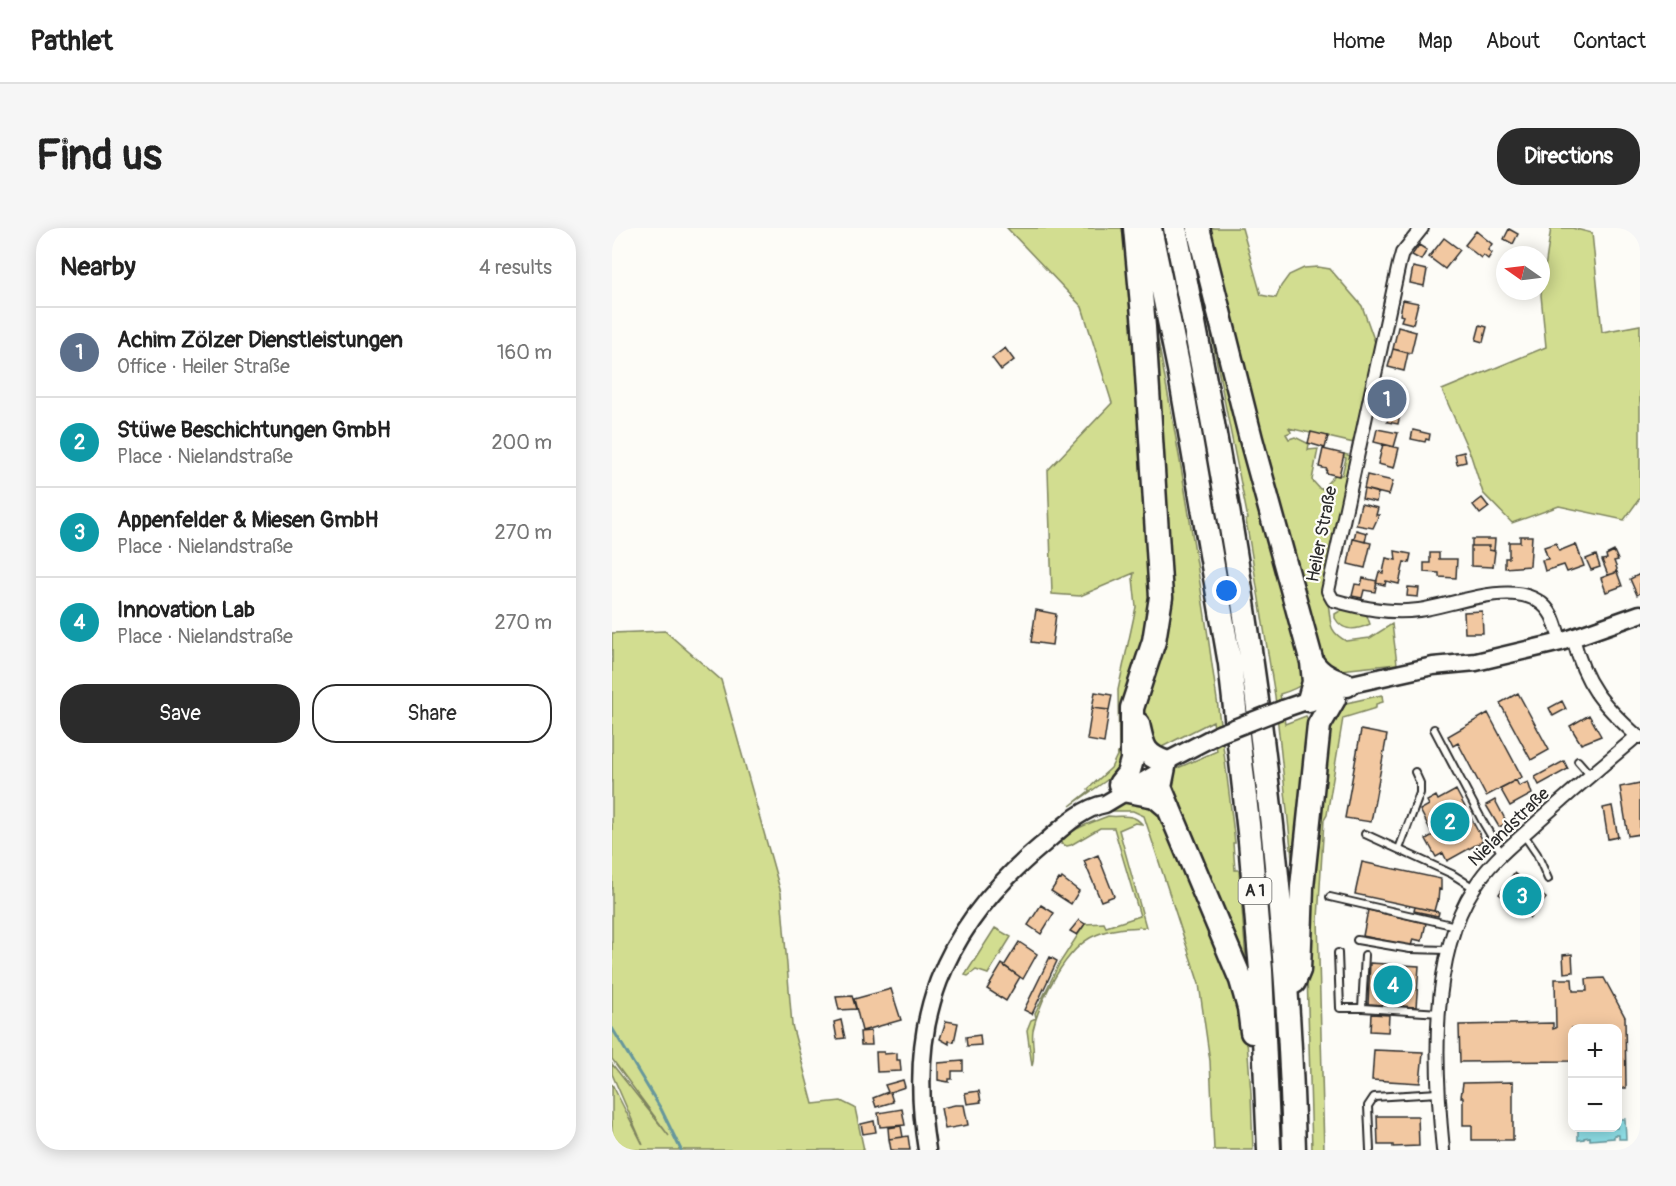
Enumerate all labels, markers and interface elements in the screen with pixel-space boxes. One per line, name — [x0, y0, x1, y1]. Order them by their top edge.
text: Pathlet — [30, 24, 113, 59]
text: Home — [1332, 28, 1385, 55]
text: Map — [1418, 28, 1453, 55]
text: About — [1486, 28, 1540, 55]
text: Contact — [1573, 28, 1646, 55]
button: Directions — [1497, 128, 1640, 185]
text: Find us — [36, 130, 162, 182]
north arrow — [1496, 246, 1550, 300]
text: Nearby — [60, 251, 136, 283]
text: 4 results — [479, 255, 552, 280]
text: Achim Zölzer Dienstleistungen — [117, 326, 403, 354]
text: 1 — [76, 340, 83, 365]
text: 160 m — [497, 340, 552, 365]
text: Office · Heiler Straße — [117, 354, 290, 379]
pin: 1 — [1368, 376, 1406, 422]
text: Stüwe Beschichtungen GmbH — [117, 416, 391, 444]
text: 2 — [74, 430, 85, 455]
text: 200 m — [491, 430, 552, 455]
text: Place · Nielandstraße — [117, 444, 293, 469]
street label: Heiler Straße — [1301, 484, 1343, 584]
text: Appenfelder & Miesen GmbH — [117, 506, 379, 534]
text: 3 — [74, 520, 85, 545]
text: 270 m — [494, 520, 552, 545]
text: Place · Nielandstraße — [117, 534, 293, 559]
your location — [1212, 576, 1241, 605]
text: Innovation Lab — [117, 596, 255, 624]
text: 4 — [74, 610, 85, 635]
text: 270 m — [494, 610, 552, 635]
text: Place · Nielandstraße — [117, 624, 293, 649]
button: Save — [60, 684, 300, 743]
button: Share — [312, 684, 552, 743]
street label: Nielandstraße — [1464, 782, 1555, 871]
pin: 2 — [1430, 800, 1470, 844]
pin: 3 — [1502, 874, 1542, 918]
road number: A 1 — [1238, 878, 1272, 904]
pin: 4 — [1374, 962, 1412, 1008]
map controls — [1568, 1024, 1622, 1132]
button: + — [1568, 1024, 1622, 1078]
button: − — [1568, 1078, 1622, 1132]

